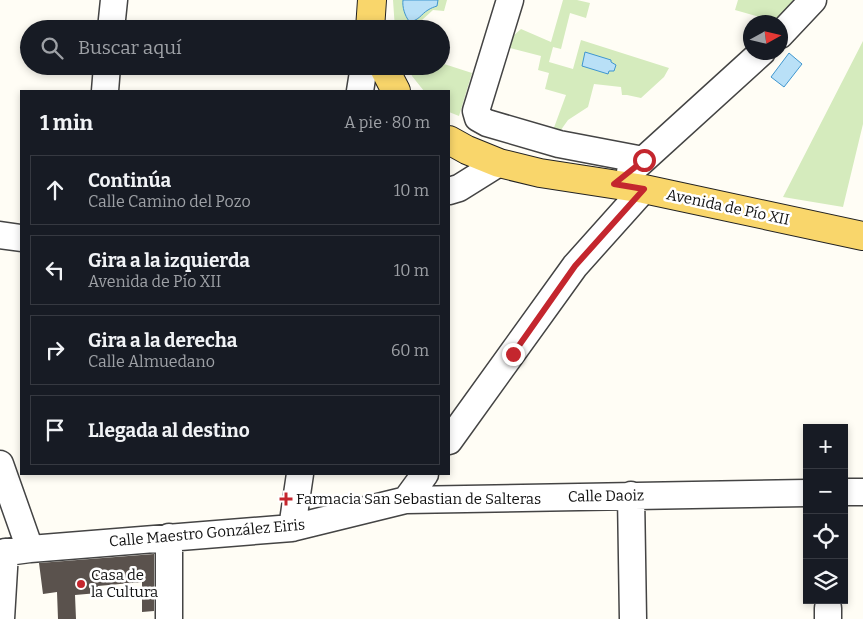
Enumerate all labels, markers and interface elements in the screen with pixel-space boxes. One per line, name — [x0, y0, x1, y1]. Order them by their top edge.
north arrow — [743, 15, 788, 60]
search box — [20, 20, 450, 75]
icon: search — [38, 34, 66, 62]
text: Buscar aquí — [78, 36, 182, 59]
text: 1 min — [40, 110, 93, 136]
text: A pie · 80 m — [344, 113, 430, 132]
route start — [633, 149, 656, 172]
text: Continúa — [88, 169, 171, 192]
icon: ahead — [41, 176, 69, 204]
text: 10 m — [394, 181, 429, 200]
street label: Avenida de Pío XII — [665, 185, 791, 229]
text: Calle Camino del Pozo — [88, 192, 251, 211]
text: Gira a la izquierda — [88, 249, 250, 272]
icon: left — [41, 256, 69, 284]
text: 10 m — [394, 261, 429, 280]
text: Avenida de Pío XII — [88, 272, 221, 291]
text: Gira a la derecha — [88, 329, 237, 352]
icon: right — [41, 336, 69, 364]
text: 60 m — [391, 341, 429, 360]
route end — [502, 343, 525, 366]
text: Calle Almuedano — [88, 352, 215, 371]
icon: arrive — [41, 416, 69, 444]
text: Llegada al destino — [88, 419, 250, 442]
map controls — [803, 424, 848, 604]
button: + — [803, 424, 848, 469]
button: − — [803, 469, 848, 514]
street label: Calle Daoiz — [568, 486, 644, 506]
place label: Farmacia San Sebastian de Salteras — [296, 490, 541, 508]
marker: Farmacia San Sebastian de Salteras — [280, 493, 292, 505]
button: locate — [803, 514, 848, 559]
street label: Calle Maestro González Eiris — [108, 515, 306, 551]
button: layers — [803, 559, 848, 604]
place label: Casa de la Cultura — [91, 566, 158, 601]
marker: Casa de la Cultura — [75, 578, 87, 590]

